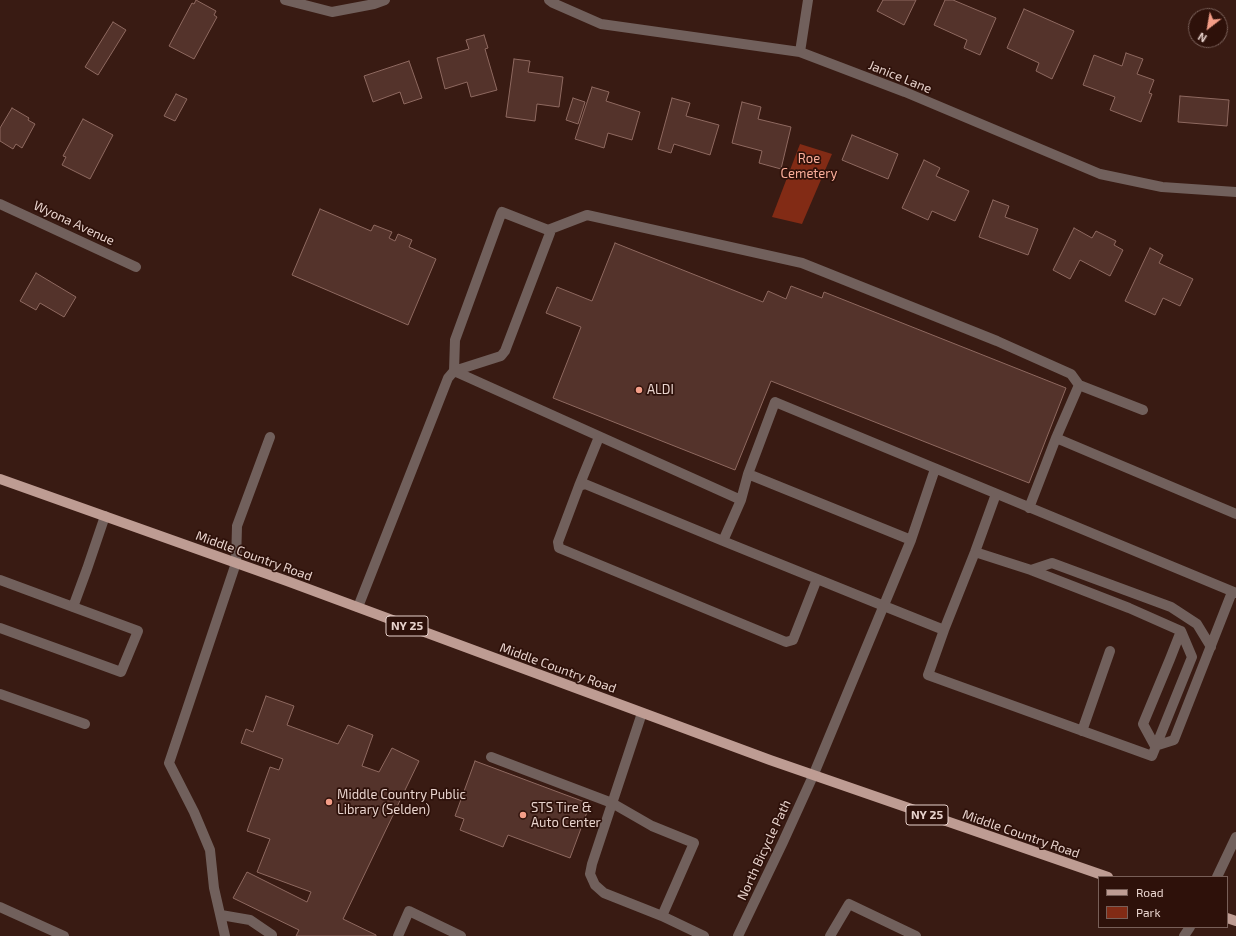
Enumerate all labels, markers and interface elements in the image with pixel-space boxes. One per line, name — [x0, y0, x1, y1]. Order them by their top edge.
north arrow — [1188, 8, 1228, 48]
text: N — [1195, 30, 1209, 45]
street label: Janice Lane — [866, 57, 934, 97]
park label: Roe Cemetery — [781, 151, 837, 182]
street label: Wyona Avenue — [31, 197, 117, 249]
place label: ALDI — [647, 382, 674, 398]
marker: ALDI — [634, 385, 644, 395]
street label: Middle Country Road — [194, 528, 314, 584]
road number: NY 25 — [386, 616, 428, 636]
street label: Middle Country Road — [498, 640, 618, 696]
place label: Middle Country Public Library (Selden) — [337, 787, 466, 818]
marker: Middle Country Public Library (Selden) — [324, 797, 334, 807]
street label: North Bicycle Path — [734, 797, 794, 903]
place label: STS Tire & Auto Center — [531, 800, 601, 831]
road number: NY 25 — [906, 805, 948, 825]
street label: Middle Country Road — [960, 807, 1082, 861]
marker: STS Tire & Auto Center — [518, 810, 528, 820]
legend — [1098, 876, 1228, 928]
text: Road — [1136, 885, 1164, 899]
text: Park — [1136, 905, 1161, 919]

